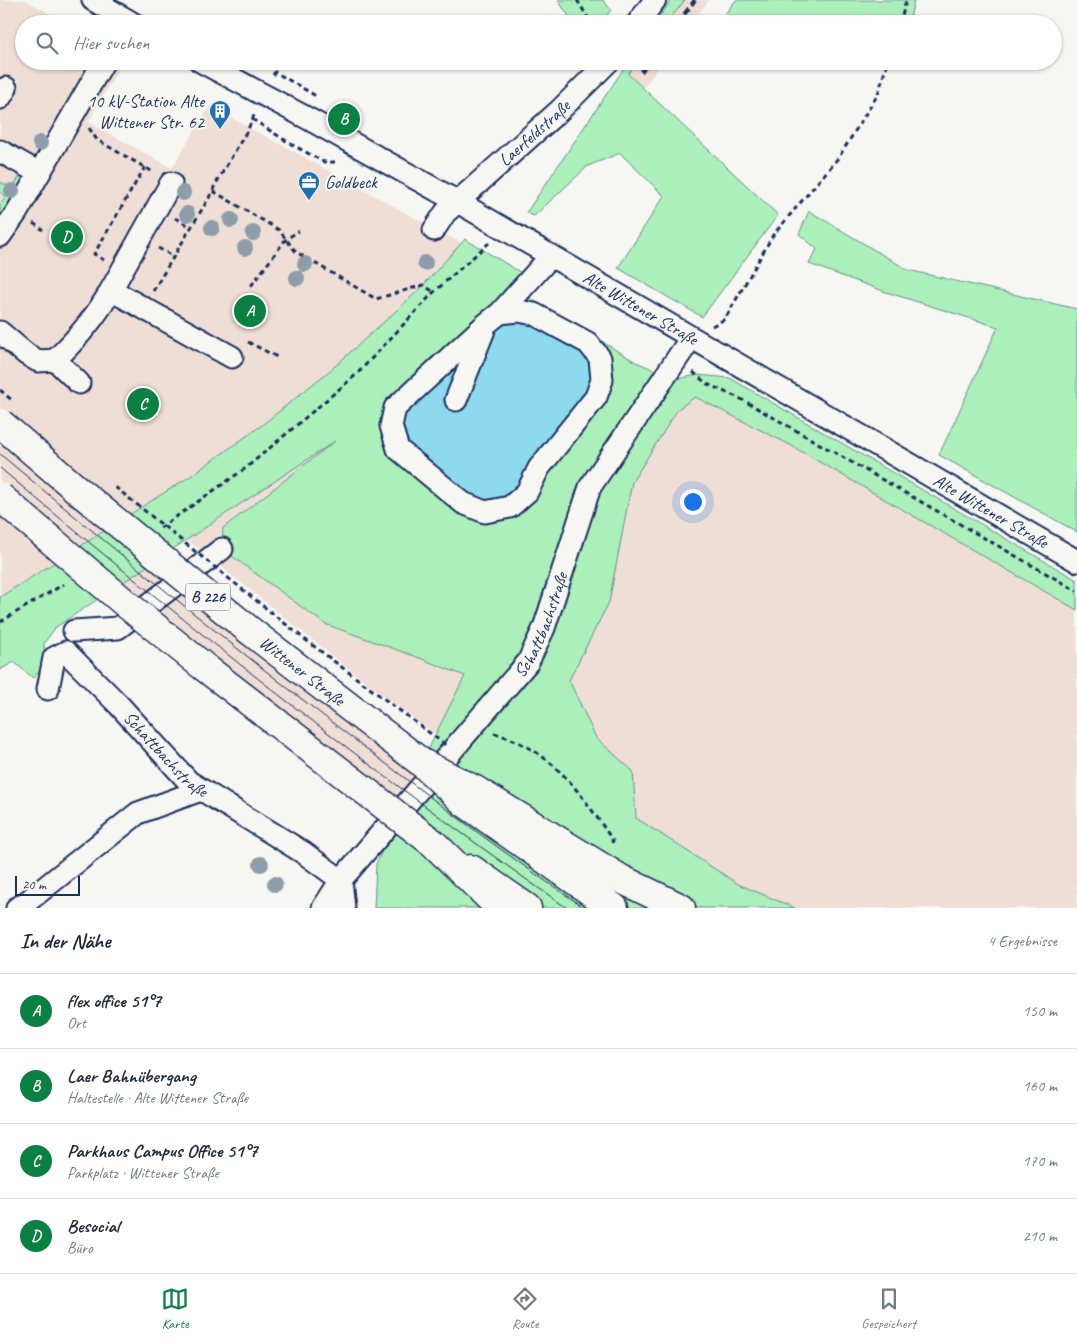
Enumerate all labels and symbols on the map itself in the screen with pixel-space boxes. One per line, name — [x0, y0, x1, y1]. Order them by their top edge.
place label: 10 kV-Station Alte Wittener Str. 62 — [87, 90, 206, 133]
street label: Laerfeldstraße — [494, 95, 575, 171]
building icon: 10 kV-Station Alte Wittener Str. 62 — [208, 99, 232, 130]
pin: B — [328, 100, 360, 138]
office icon: Goldbeck — [297, 170, 321, 201]
place label: Goldbeck — [325, 171, 378, 193]
pin: D — [51, 218, 83, 256]
street label: Alte Wittener Straße — [579, 266, 703, 350]
pin: A — [234, 292, 266, 330]
pin: C — [127, 385, 159, 423]
street label: Alte Wittener Straße — [930, 469, 1053, 553]
your location — [680, 489, 706, 515]
street label: Schattbachstraße — [509, 568, 573, 682]
road number: B 226 — [186, 584, 230, 610]
street label: Wittener Straße — [255, 631, 350, 711]
street label: Schattbachstraße — [119, 707, 213, 802]
scale bar — [15, 873, 80, 896]

